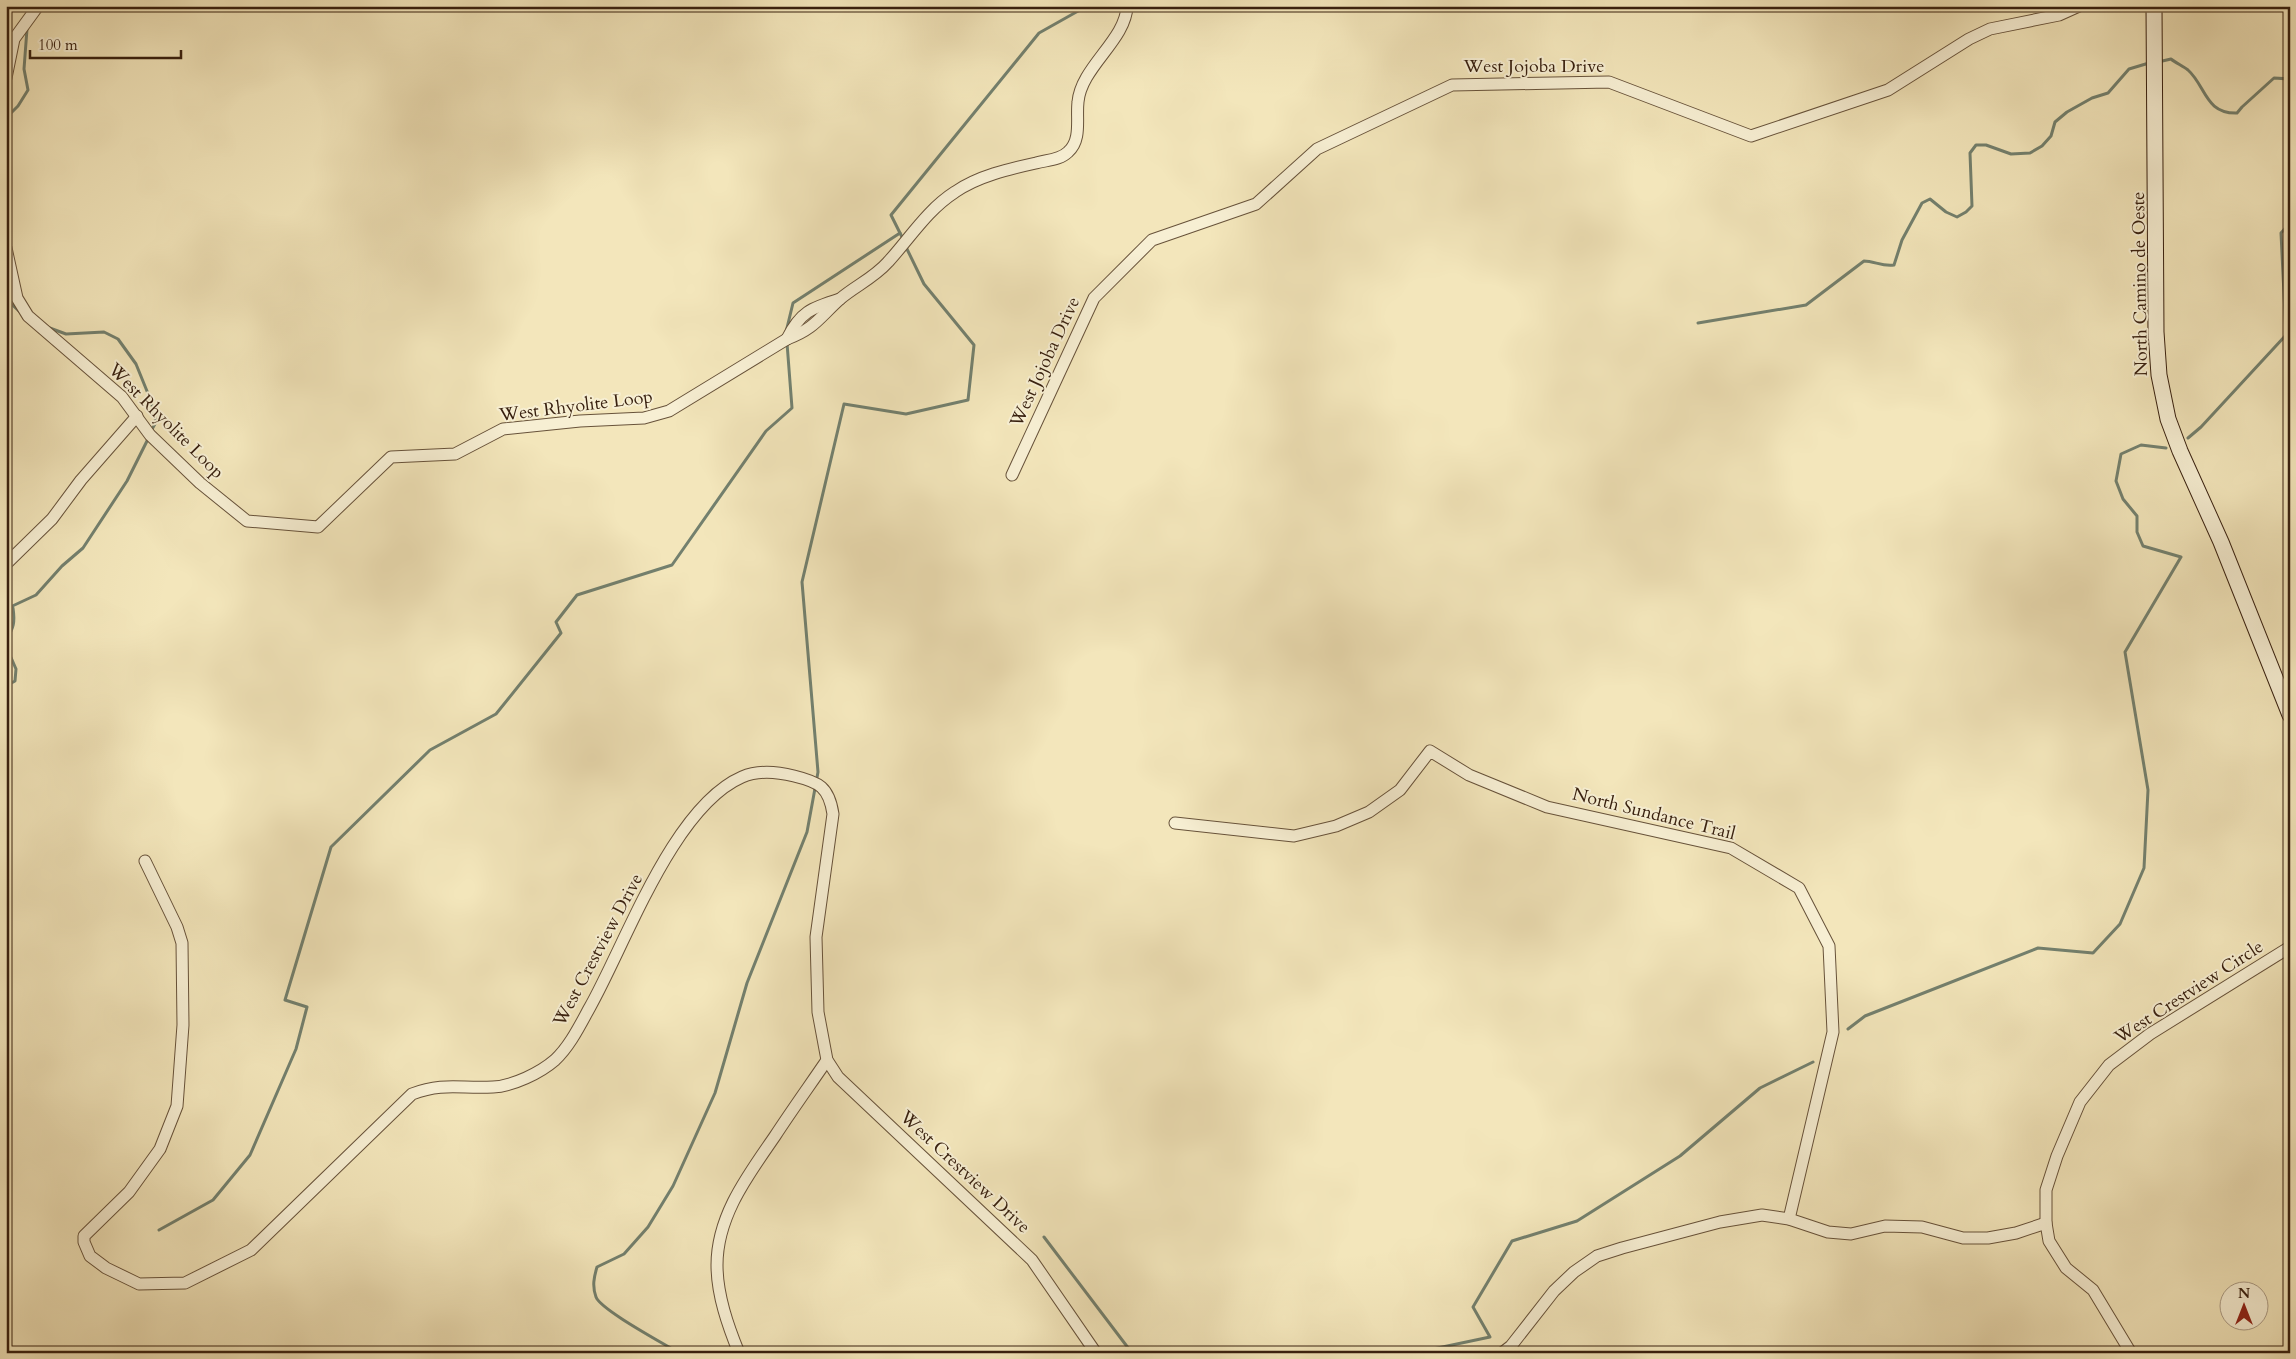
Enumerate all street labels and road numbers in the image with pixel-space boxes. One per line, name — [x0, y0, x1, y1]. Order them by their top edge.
street label: West Jojoba Drive — [1462, 54, 1605, 79]
street label: North Camino de Oeste — [2126, 191, 2154, 377]
street label: West Jojoba Drive — [1003, 293, 1086, 432]
street label: West Rhyolite Loop — [102, 357, 229, 484]
street label: West Rhyolite Loop — [497, 384, 654, 428]
street label: North Sundance Trail — [1570, 782, 1739, 846]
street label: West Crestview Drive — [547, 869, 649, 1032]
street label: West Crestview Circle — [2109, 934, 2268, 1050]
street label: West Crestview Drive — [894, 1104, 1036, 1239]

